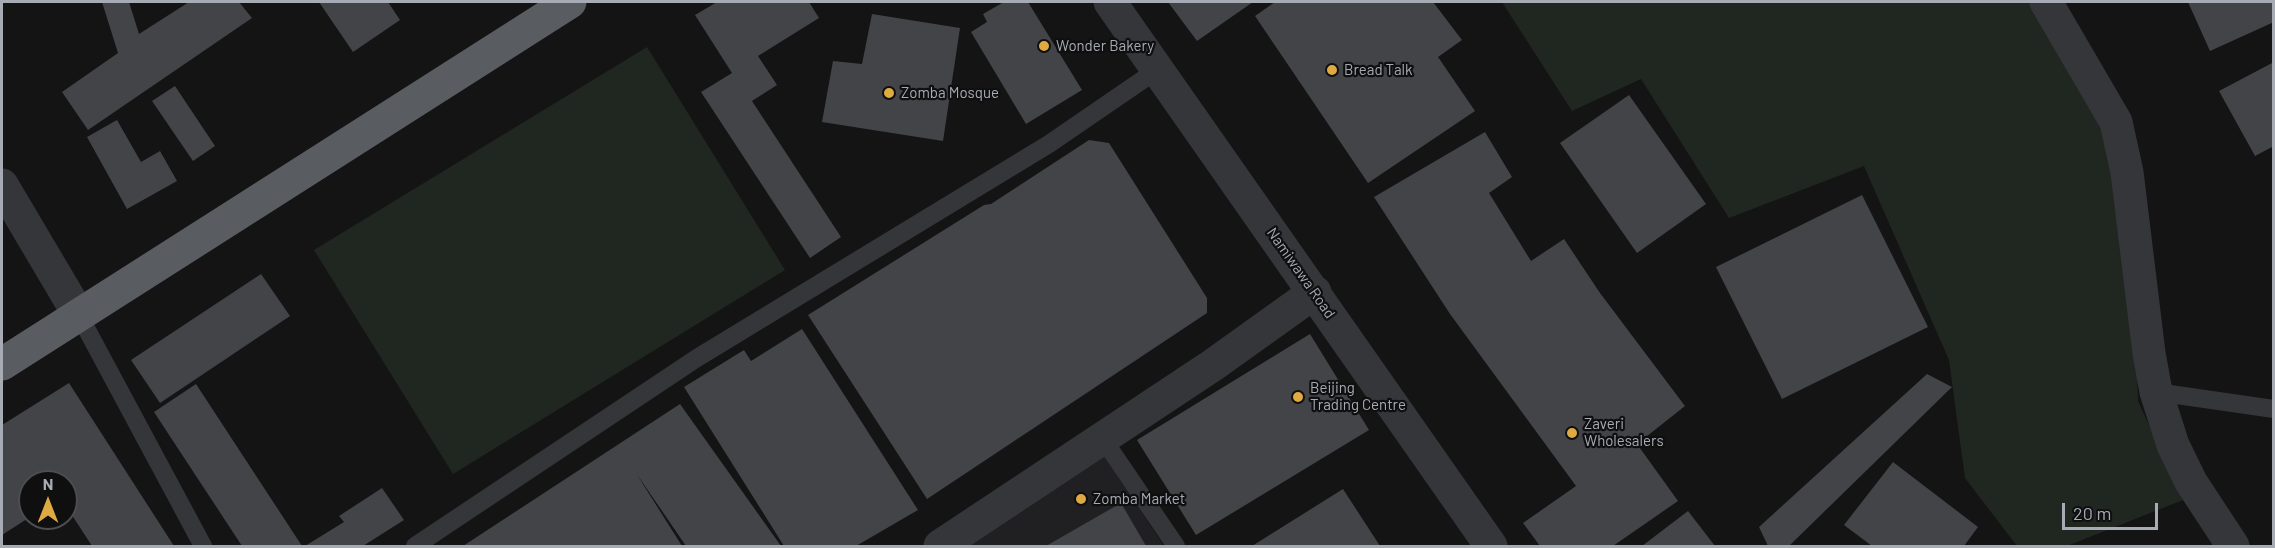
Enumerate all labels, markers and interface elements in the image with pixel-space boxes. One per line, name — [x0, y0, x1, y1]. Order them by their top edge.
place label: Wonder Bakery — [1056, 37, 1154, 55]
marker: Wonder Bakery — [1037, 39, 1051, 53]
place label: Bread Talk — [1344, 61, 1413, 79]
marker: Bread Talk — [1325, 63, 1339, 77]
place label: Zomba Mosque — [901, 84, 999, 102]
marker: Zomba Mosque — [882, 86, 896, 100]
street label: Namiwawa Road — [1263, 224, 1339, 322]
place label: Beijing Trading Centre — [1310, 379, 1406, 414]
marker: Beijing Trading Centre — [1291, 390, 1305, 404]
place label: Zaveri Wholesalers — [1584, 415, 1664, 450]
marker: Zaveri Wholesalers — [1565, 426, 1579, 440]
north arrow — [18, 470, 78, 530]
text: N — [43, 474, 53, 493]
place label: Zomba Market — [1093, 490, 1185, 508]
scale bar — [2065, 491, 2161, 529]
marker: Zomba Market — [1074, 492, 1088, 506]
text: 20 m — [2073, 502, 2111, 524]

